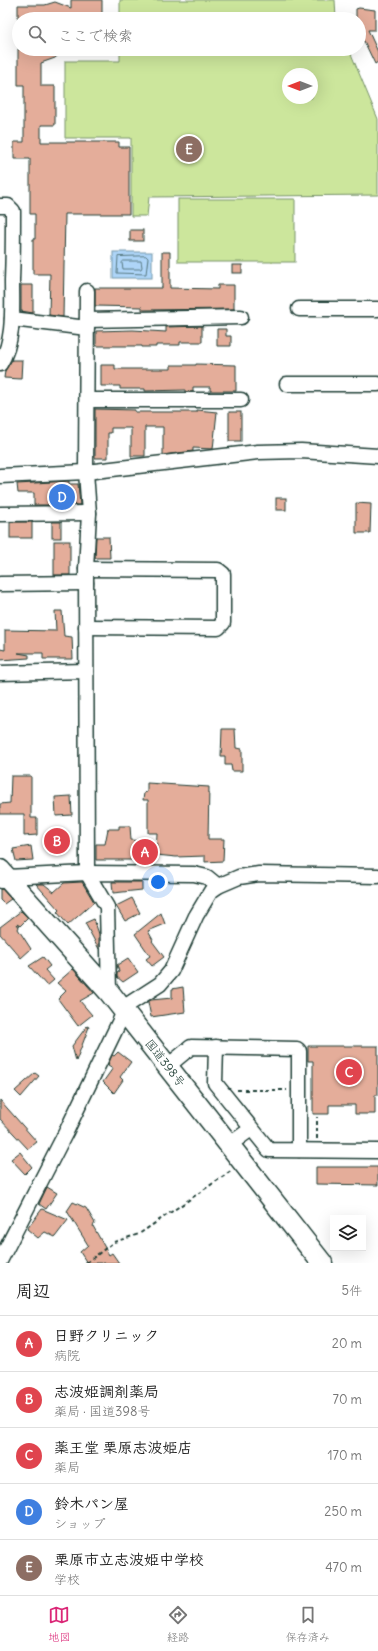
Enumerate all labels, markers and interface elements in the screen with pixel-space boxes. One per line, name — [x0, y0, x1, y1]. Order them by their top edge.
search box — [12, 12, 366, 56]
icon: search — [26, 23, 48, 45]
text: ここで検索 — [58, 26, 133, 45]
north arrow — [282, 68, 318, 104]
pin: E — [176, 134, 202, 164]
pin: D — [49, 482, 75, 512]
pin: B — [44, 826, 70, 856]
pin: A — [132, 837, 158, 867]
your location — [148, 872, 168, 892]
street label: 国道398号 — [142, 1036, 189, 1090]
pin: C — [336, 1057, 362, 1087]
map controls — [330, 1215, 366, 1251]
button: layers — [330, 1215, 366, 1251]
text: 周辺 — [16, 1280, 50, 1302]
text: 5件 — [342, 1282, 362, 1299]
text: 日野クリニック — [54, 1326, 159, 1345]
text: A — [25, 1335, 33, 1352]
text: 20 m — [332, 1335, 362, 1352]
text: 病院 — [54, 1347, 80, 1364]
text: 志波姫調剤薬局 — [54, 1382, 159, 1401]
text: B — [25, 1391, 33, 1408]
text: 70 m — [333, 1391, 362, 1408]
text: 薬局 · 国道398号 — [54, 1403, 150, 1420]
text: 薬王堂 栗原志波姫店 — [54, 1438, 193, 1457]
text: C — [25, 1447, 33, 1464]
text: 170 m — [327, 1447, 362, 1464]
text: 薬局 — [54, 1459, 80, 1476]
text: 鈴木パン屋 — [54, 1494, 129, 1513]
text: D — [24, 1503, 34, 1520]
text: 250 m — [324, 1503, 362, 1520]
text: ショップ — [54, 1515, 105, 1532]
text: 栗原市立志波姫中学校 — [54, 1550, 204, 1569]
text: E — [25, 1559, 33, 1576]
text: 470 m — [325, 1559, 362, 1576]
text: 学校 — [54, 1571, 80, 1588]
tab: 地図 — [48, 1604, 70, 1644]
tab: 経路 — [167, 1604, 189, 1644]
tab: 保存済み — [286, 1604, 330, 1644]

